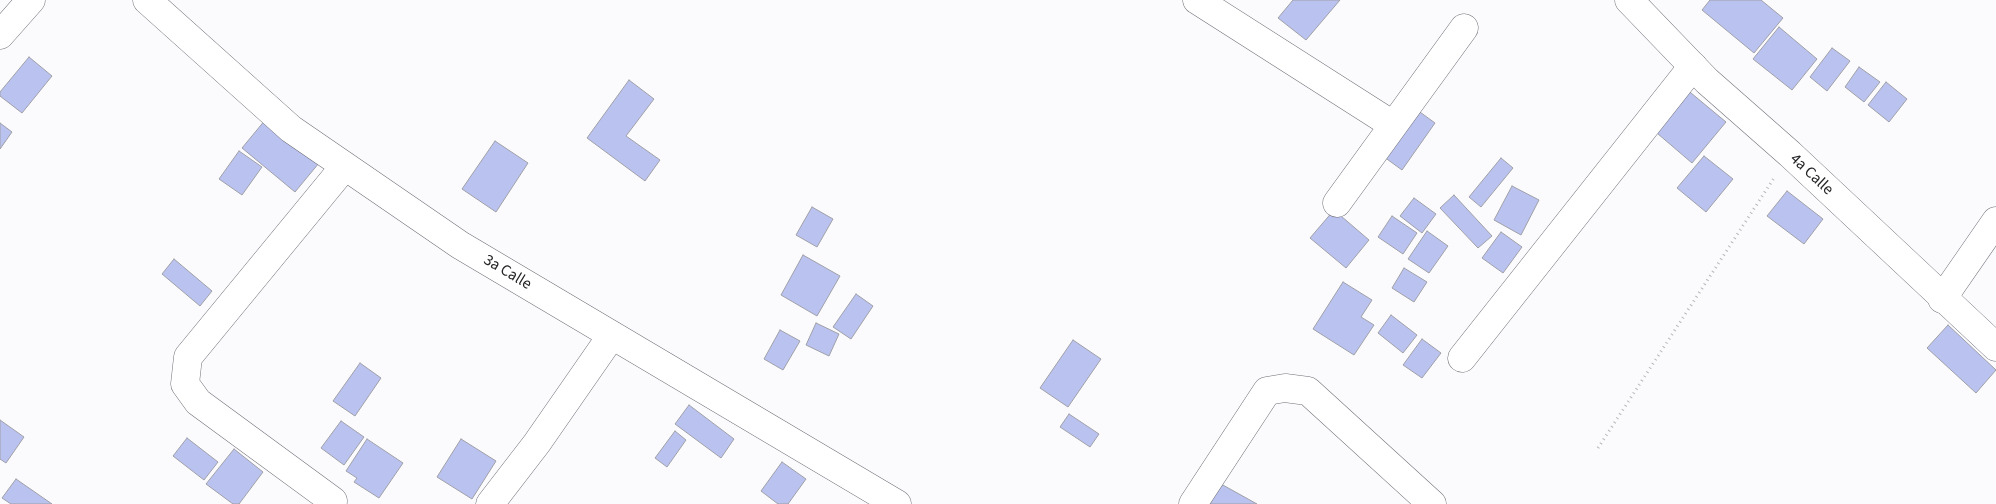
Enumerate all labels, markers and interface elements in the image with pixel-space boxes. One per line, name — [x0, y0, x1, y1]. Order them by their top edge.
street label: 4a Calle — [1785, 150, 1837, 200]
street label: 3a Calle — [480, 251, 534, 295]

